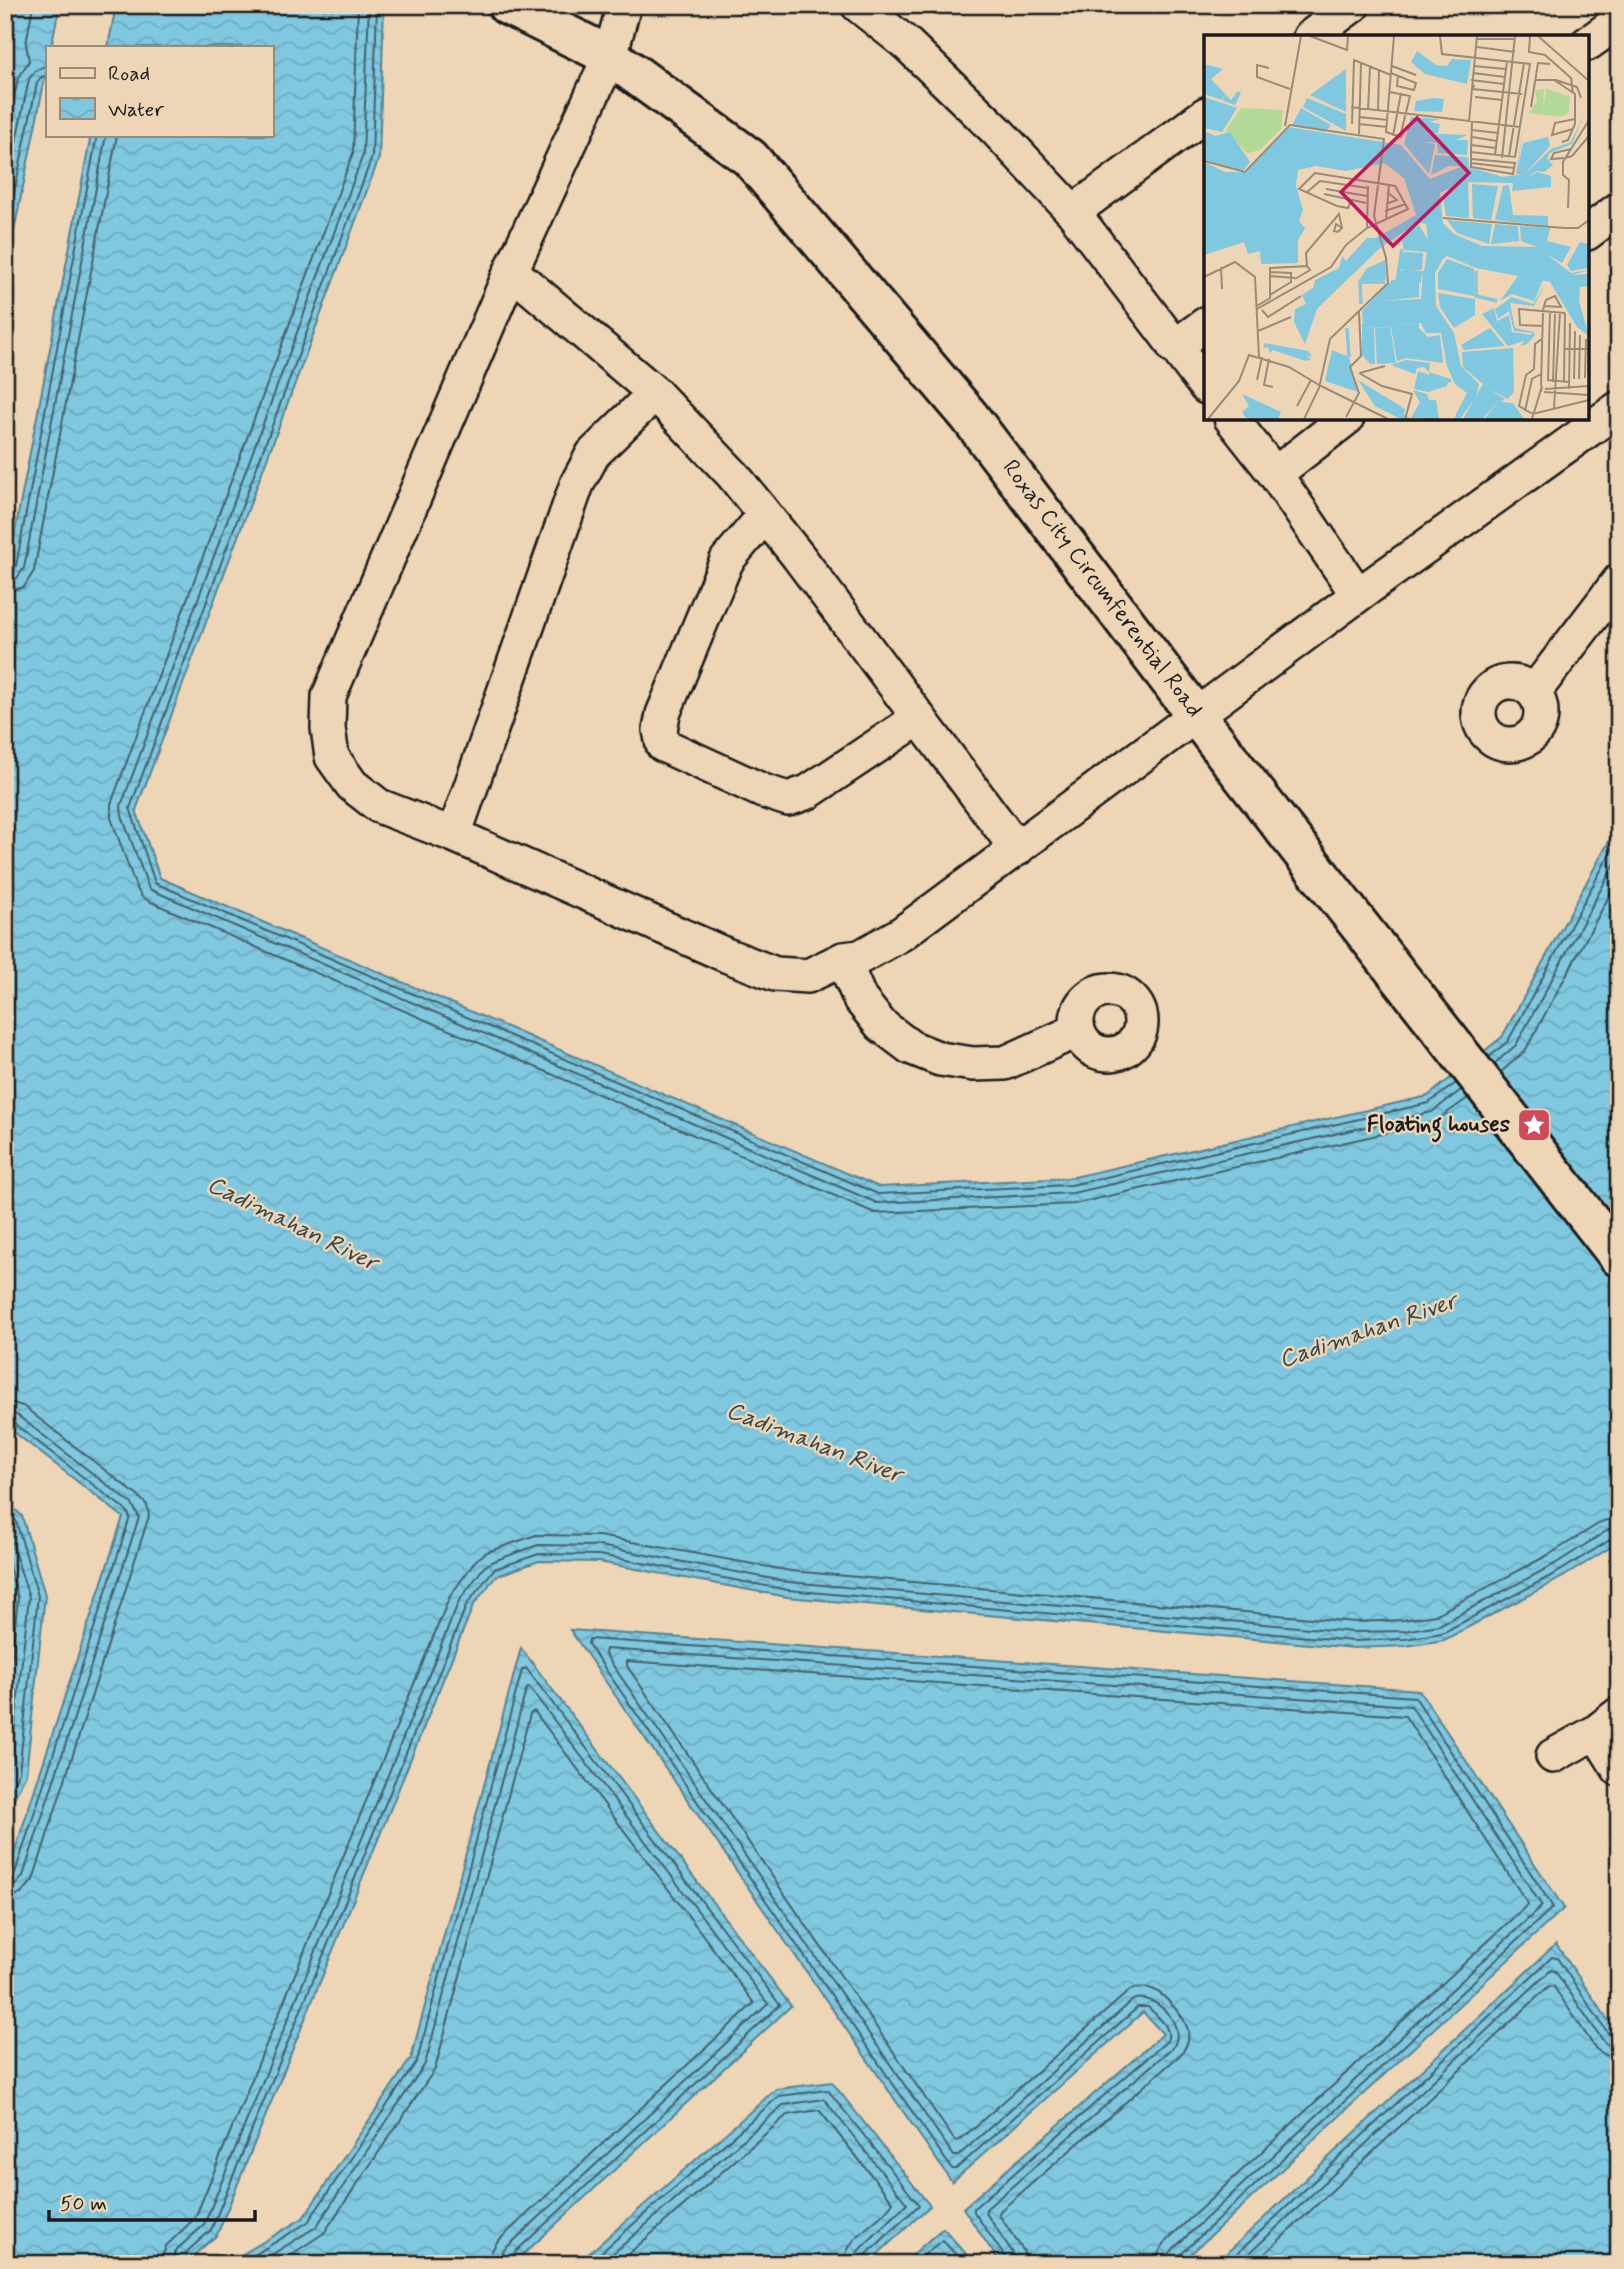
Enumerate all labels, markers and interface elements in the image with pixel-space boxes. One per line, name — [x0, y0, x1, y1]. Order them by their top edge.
inset map — [1204, 35, 1589, 420]
legend — [46, 46, 273, 136]
text: Road — [108, 60, 150, 88]
text: Water — [108, 96, 164, 124]
street label: Roxas City Circumferential Road — [995, 454, 1209, 724]
place icon: Floating houses — [1515, 1106, 1553, 1144]
place label: Floating houses — [1367, 1110, 1511, 1143]
water label: Cadimahan River — [202, 1169, 385, 1280]
water label: Cadimahan River — [1275, 1285, 1464, 1376]
water label: Cadimahan River — [722, 1395, 909, 1492]
scale bar — [49, 2178, 256, 2222]
text: 50 m — [60, 2190, 107, 2218]

